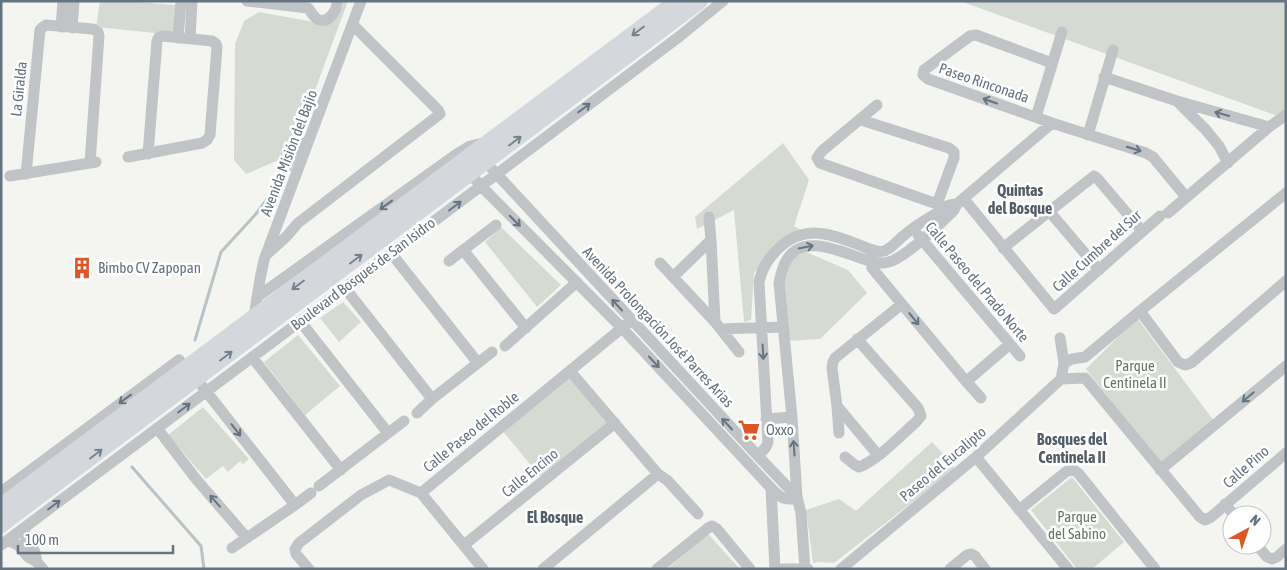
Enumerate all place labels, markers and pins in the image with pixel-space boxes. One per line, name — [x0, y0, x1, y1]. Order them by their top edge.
building icon: Bimbo CV Zapopan — [69, 255, 95, 281]
place label: Bimbo CV Zapopan — [98, 259, 201, 276]
supermarket icon: Oxxo — [736, 417, 762, 443]
place label: Oxxo — [766, 421, 794, 438]

